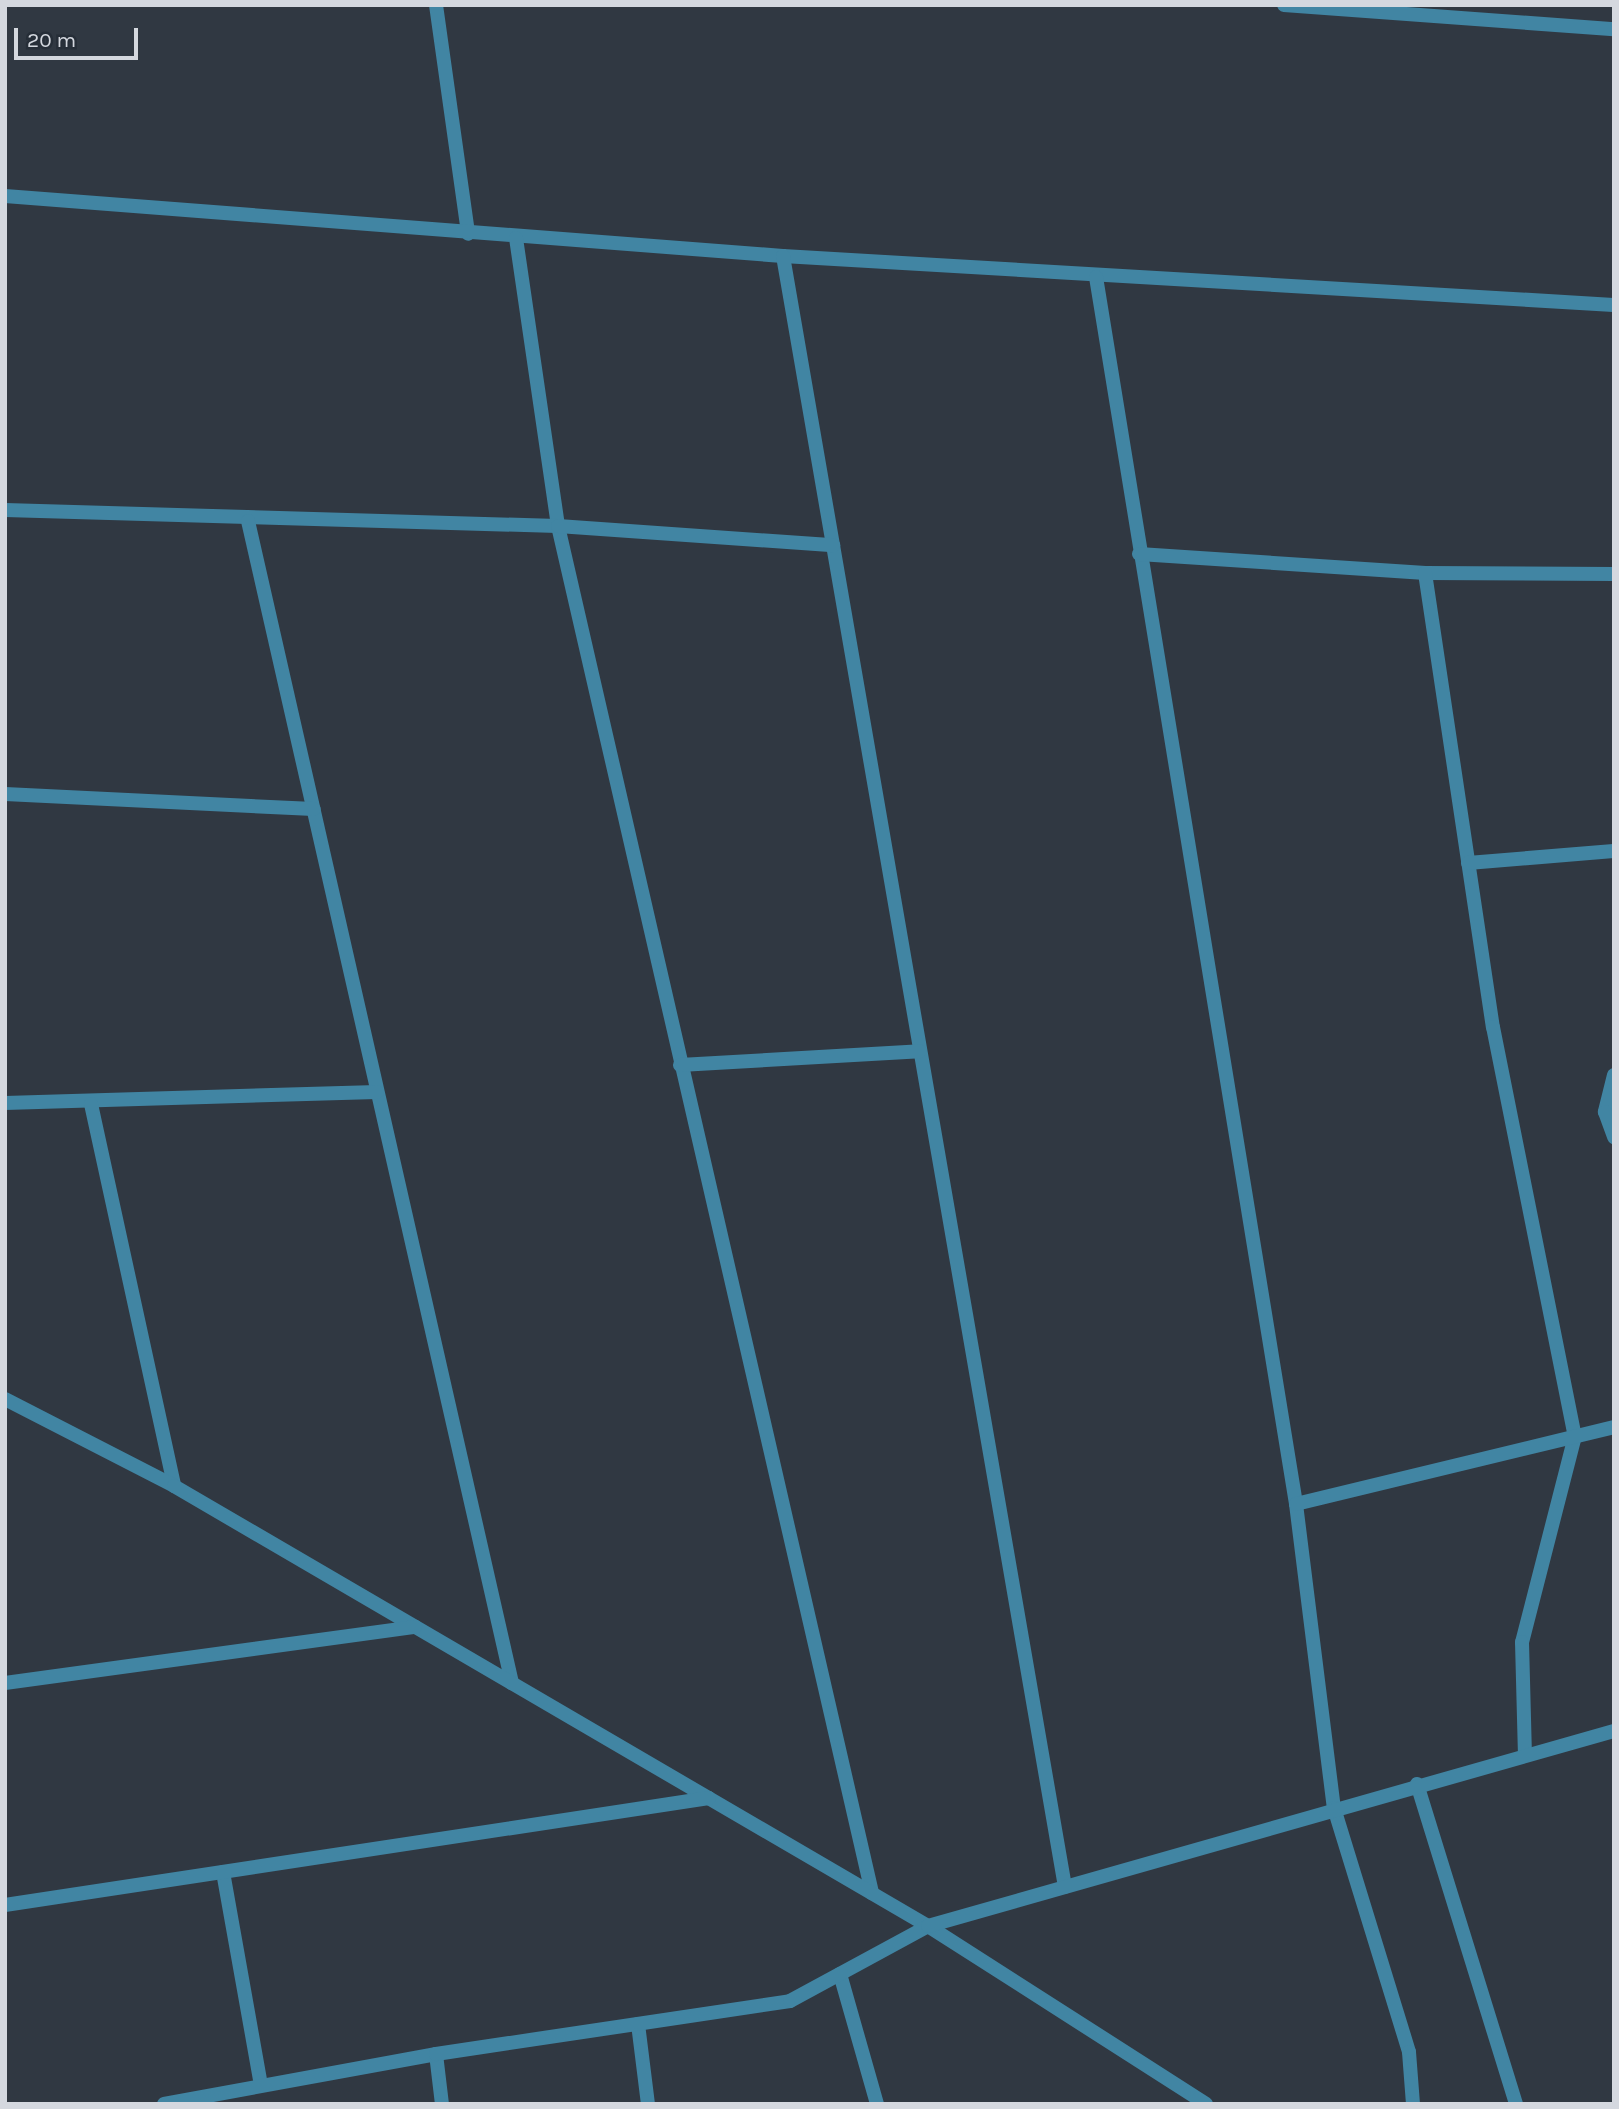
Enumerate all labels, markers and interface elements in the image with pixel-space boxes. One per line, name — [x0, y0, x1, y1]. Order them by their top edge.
scale bar — [18, 14, 142, 58]
text: 20 m — [27, 28, 76, 52]

